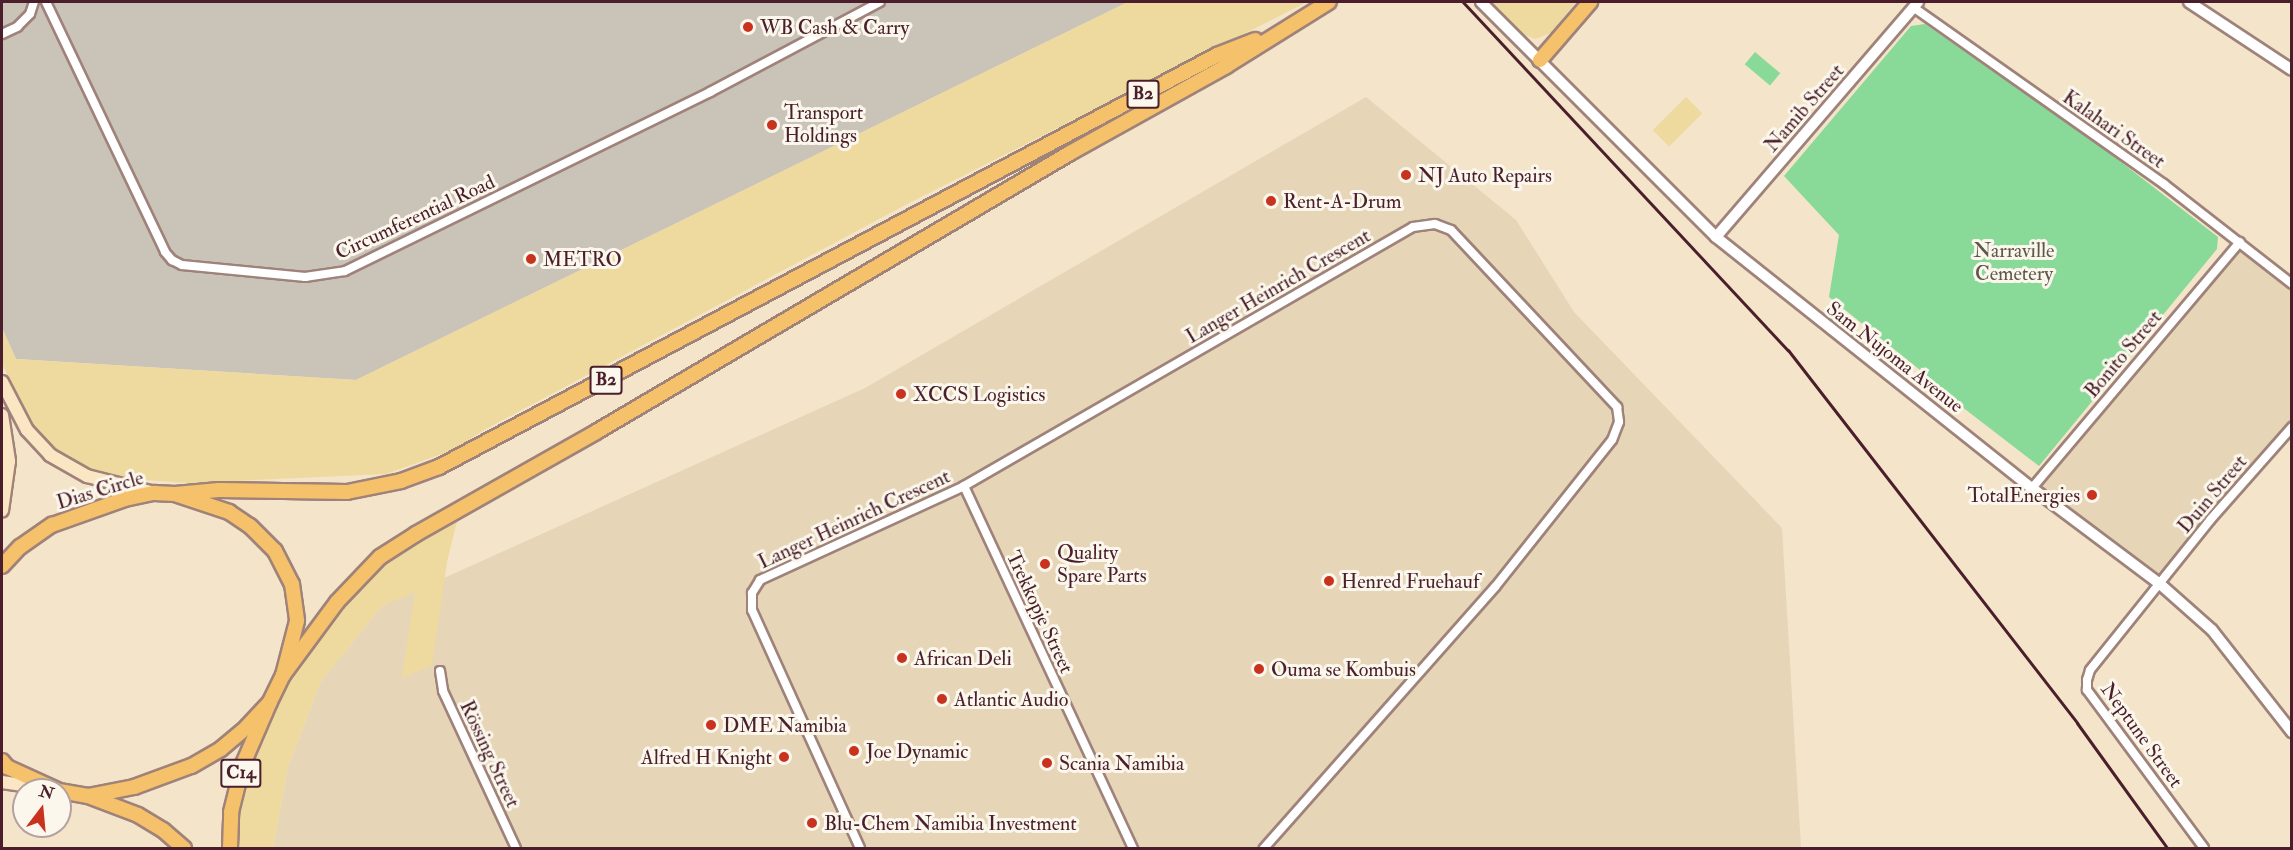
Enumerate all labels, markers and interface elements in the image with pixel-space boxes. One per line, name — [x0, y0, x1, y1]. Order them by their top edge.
place label: WB Cash & Carry — [760, 15, 909, 39]
marker: WB Cash & Carry — [741, 20, 755, 34]
street label: Namib Street — [1759, 59, 1849, 157]
road number: B2 — [1126, 79, 1160, 109]
street label: Kalahari Street — [2058, 85, 2170, 173]
place label: Transport Holdings — [784, 101, 863, 148]
marker: Transport Holdings — [765, 118, 779, 132]
place label: NJ Auto Repairs — [1418, 163, 1552, 187]
marker: NJ Auto Repairs — [1399, 168, 1413, 182]
street label: Circumferential Road — [332, 170, 498, 264]
place label: Rent-A-Drum — [1283, 189, 1401, 213]
marker: Rent-A-Drum — [1264, 194, 1278, 208]
street label: Langer Heinrich Crescent — [1182, 223, 1374, 349]
park label: Narraville Cemetery — [1974, 238, 2054, 285]
place label: METRO — [543, 247, 622, 271]
marker: METRO — [524, 252, 538, 266]
street label: Sam Nujoma Avenue — [1822, 296, 1968, 418]
street label: Bonito Street — [2080, 305, 2166, 403]
road number: B2 — [590, 365, 622, 395]
place label: XCCS Logistics — [913, 382, 1045, 406]
marker: XCCS Logistics — [894, 387, 908, 401]
street label: Duin Street — [2172, 450, 2252, 538]
street label: Langer Heinrich Crescent — [754, 464, 954, 574]
street label: Dias Circle — [54, 465, 146, 515]
place label: TotalEnergies — [1968, 483, 2080, 507]
marker: TotalEnergies — [2085, 488, 2099, 502]
place label: Quality Spare Parts — [1057, 540, 1147, 587]
street label: Trekkopje Street — [1001, 547, 1079, 677]
marker: Quality Spare Parts — [1038, 557, 1052, 571]
place label: Henred Fruehauf — [1341, 569, 1479, 593]
marker: Henred Fruehauf — [1322, 574, 1336, 588]
place label: African Deli — [914, 646, 1012, 670]
marker: African Deli — [895, 651, 909, 665]
place label: Ouma se Kombuis — [1271, 657, 1416, 681]
marker: Ouma se Kombuis — [1252, 662, 1266, 676]
street label: Neptune Street — [2096, 678, 2188, 792]
place label: Atlantic Audio — [954, 687, 1068, 711]
marker: Atlantic Audio — [935, 692, 949, 706]
street label: Rössing Street — [455, 697, 525, 811]
place label: DME Namibia — [723, 713, 847, 737]
marker: DME Namibia — [704, 718, 718, 732]
place label: Joe Dynamic — [866, 739, 968, 763]
marker: Joe Dynamic — [847, 744, 861, 758]
place label: Alfred H Knight — [641, 745, 772, 769]
marker: Alfred H Knight — [777, 750, 791, 764]
place label: Scania Namibia — [1059, 751, 1184, 775]
marker: Scania Namibia — [1040, 756, 1054, 770]
road number: C14 — [220, 758, 262, 788]
north arrow — [12, 778, 72, 838]
text: N — [37, 781, 56, 804]
place label: Blu-Chem Namibia Investment — [824, 811, 1077, 835]
marker: Blu-Chem Namibia Investment — [805, 816, 819, 830]

